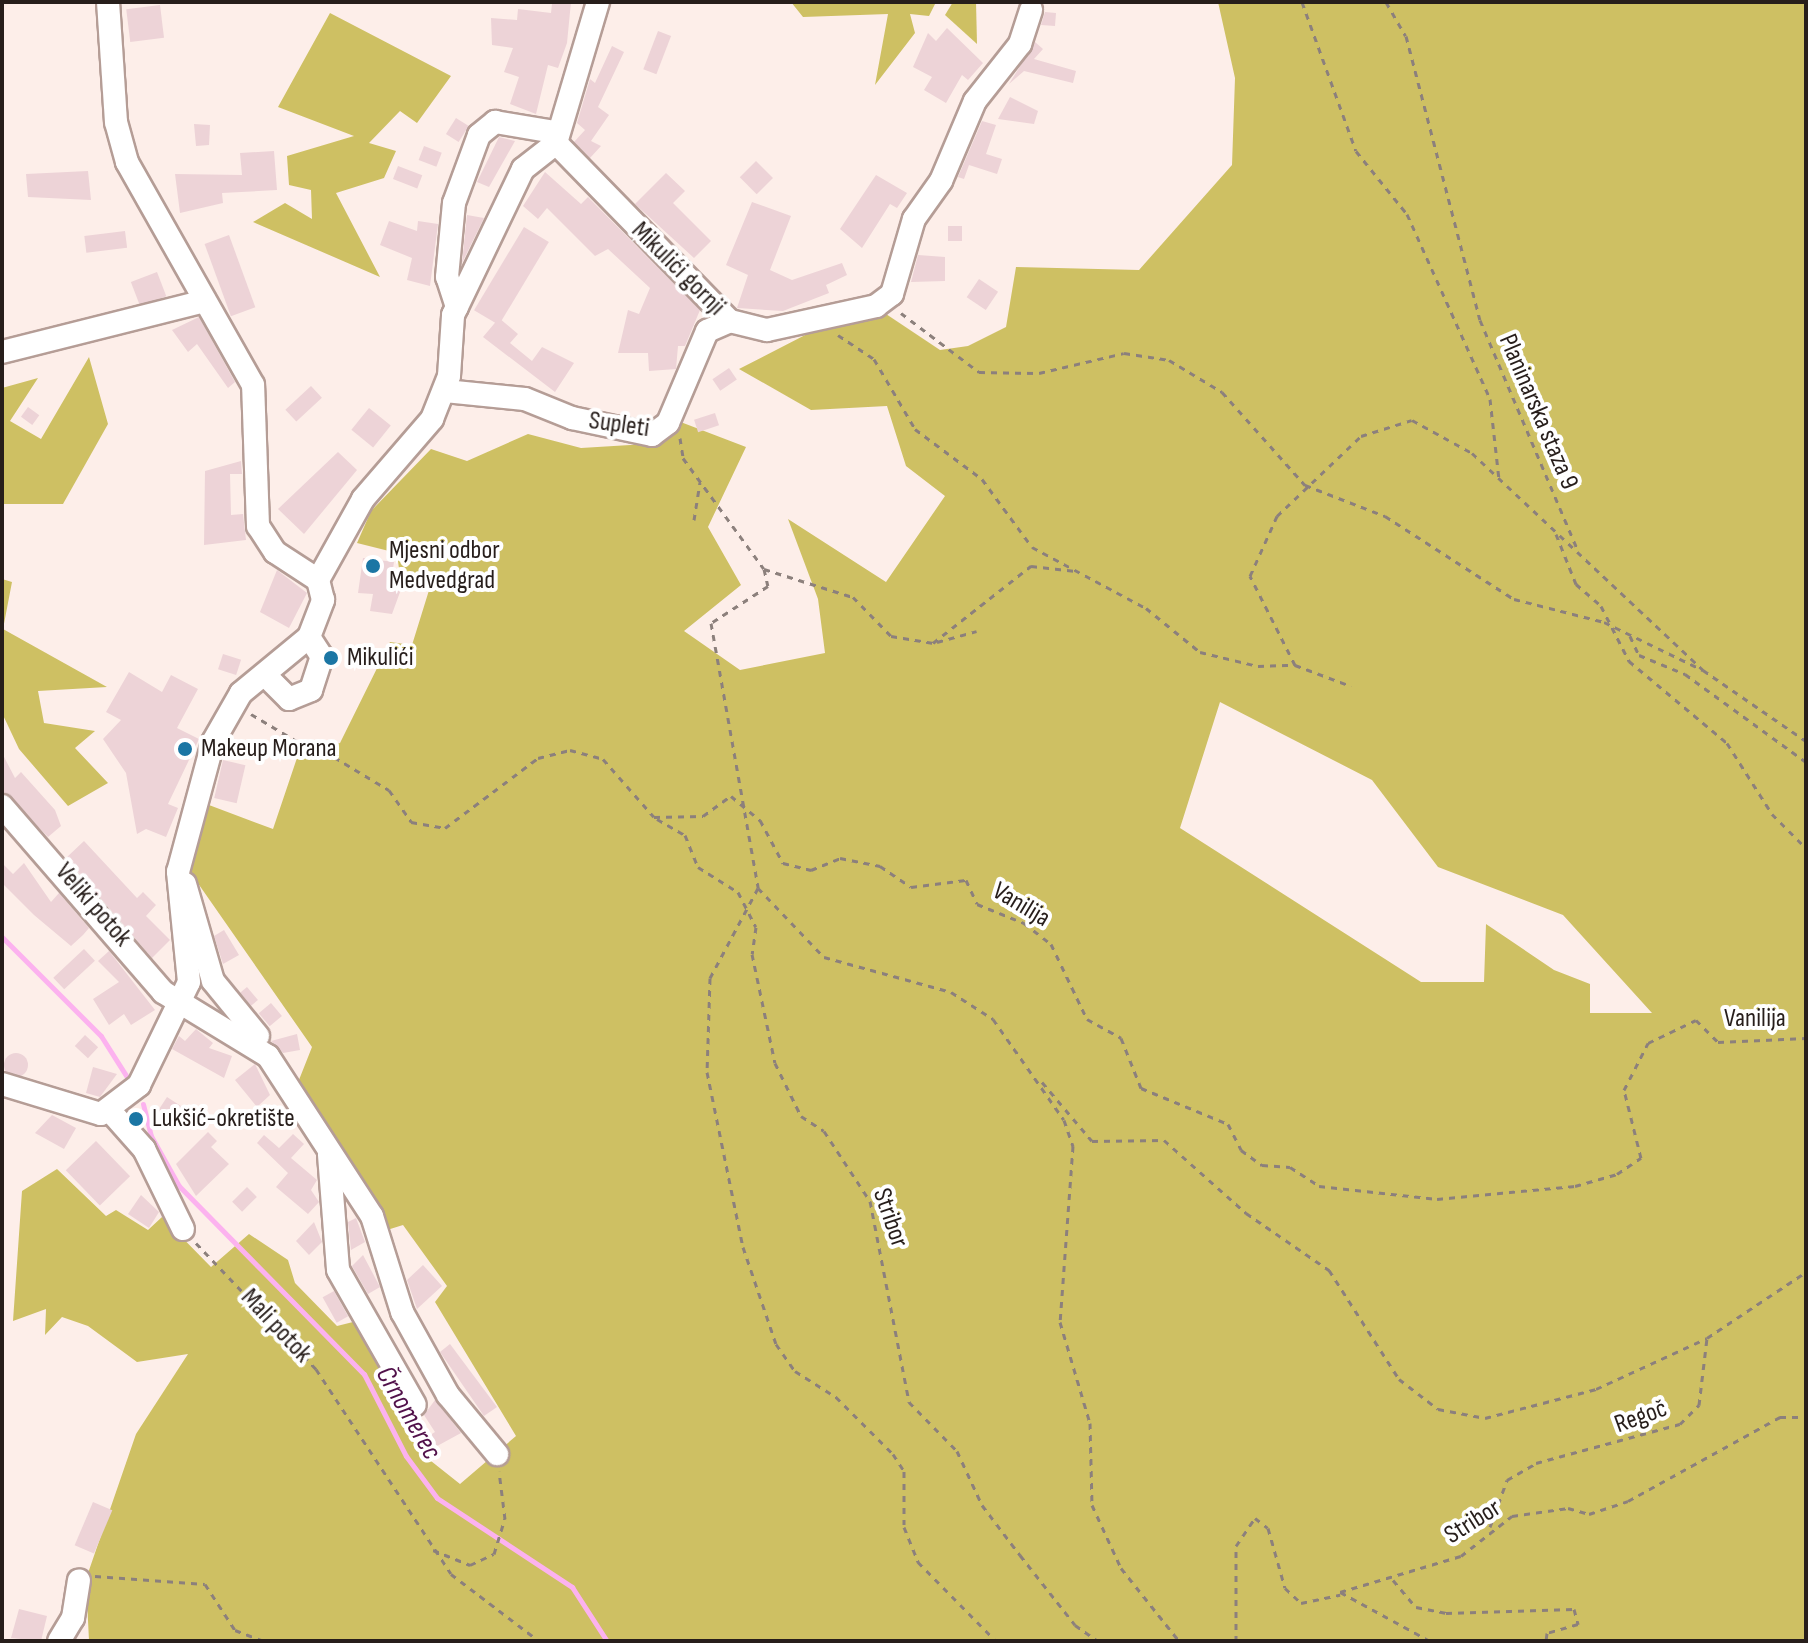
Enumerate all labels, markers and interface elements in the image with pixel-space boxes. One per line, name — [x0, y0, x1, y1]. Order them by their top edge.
street label: Mikulići gornji — [625, 216, 731, 322]
street label: Planinarska staza 9 — [1491, 330, 1585, 494]
street label: Supleti — [587, 405, 651, 445]
place label: Mjesni odbor Medvedgrad — [389, 535, 500, 596]
marker: Mjesni odbor Medvedgrad — [364, 557, 382, 575]
place label: Mikulići — [347, 642, 414, 674]
marker: Mikulići — [322, 649, 340, 667]
place label: Makeup Morana — [201, 733, 337, 765]
marker: Makeup Morana — [176, 740, 194, 758]
street label: Veliki potok — [48, 857, 138, 953]
street label: Vanilija — [987, 876, 1055, 934]
street label: Vanilija — [1724, 1003, 1786, 1035]
place label: Lukšić-okretište — [152, 1103, 295, 1135]
marker: Lukšić-okretište — [127, 1110, 145, 1128]
street label: Stribor — [865, 1184, 915, 1252]
street label: Mali potok — [234, 1283, 318, 1369]
water label: Črnomerec — [368, 1360, 448, 1466]
street label: Regoč — [1610, 1393, 1672, 1441]
street label: Stribor — [1439, 1493, 1507, 1551]

